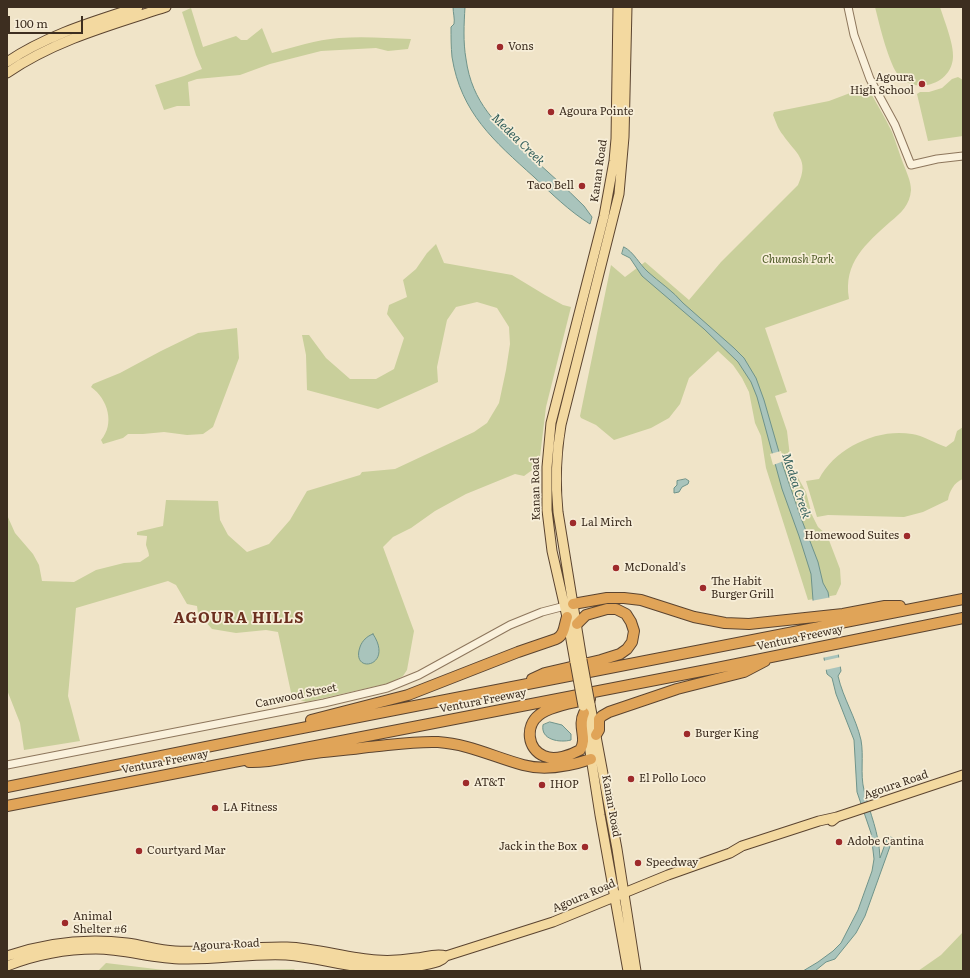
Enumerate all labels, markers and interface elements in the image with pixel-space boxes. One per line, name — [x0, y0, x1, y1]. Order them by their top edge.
scale bar — [10, 8, 85, 34]
text: 100 m — [15, 14, 48, 32]
place label: Vons — [508, 40, 534, 54]
marker: Vons — [495, 42, 505, 52]
place label: Agoura High School — [850, 71, 914, 97]
marker: Agoura High School — [917, 79, 927, 89]
place label: Agoura Pointe — [559, 105, 633, 119]
marker: Agoura Pointe — [546, 107, 556, 117]
water label: Medea Creek — [488, 111, 548, 169]
street label: Kanan Road — [588, 139, 610, 203]
place label: Taco Bell — [527, 179, 574, 193]
marker: Taco Bell — [577, 181, 587, 191]
park label: Chumash Park — [762, 253, 834, 267]
water label: Medea Creek — [779, 451, 813, 521]
street label: Kanan Road — [529, 457, 543, 521]
place label: Lal Mirch — [581, 516, 632, 530]
marker: Lal Mirch — [568, 518, 578, 528]
place label: Homewood Suites — [805, 529, 899, 543]
marker: Homewood Suites — [902, 531, 912, 541]
place label: McDonald's — [624, 561, 686, 575]
marker: McDonald's — [611, 563, 621, 573]
place label: The Habit Burger Grill — [711, 575, 774, 601]
marker: The Habit Burger Grill — [698, 583, 708, 593]
district label: AGOURA HILLS — [174, 610, 304, 628]
street label: Ventura Freeway — [756, 622, 844, 654]
street label: Canwood Street — [254, 681, 338, 711]
street label: Ventura Freeway — [438, 686, 528, 716]
place label: Burger King — [695, 727, 759, 741]
marker: Burger King — [682, 729, 692, 739]
street label: Ventura Freeway — [120, 747, 210, 777]
street label: Agoura Road — [862, 768, 930, 802]
place label: El Pollo Loco — [639, 772, 706, 786]
street label: Kanan Road — [599, 774, 623, 838]
marker: El Pollo Loco — [626, 774, 636, 784]
place label: AT&T — [474, 776, 505, 790]
marker: AT&T — [461, 778, 471, 788]
place label: IHOP — [550, 778, 579, 792]
marker: IHOP — [537, 780, 547, 790]
place label: LA Fitness — [223, 801, 277, 815]
marker: LA Fitness — [210, 803, 220, 813]
place label: Adobe Cantina — [847, 835, 924, 849]
marker: Adobe Cantina — [834, 837, 844, 847]
place label: Jack in the Box — [499, 840, 577, 854]
marker: Jack in the Box — [580, 842, 590, 852]
place label: Courtyard Mar — [147, 844, 225, 858]
marker: Courtyard Mar — [134, 846, 144, 856]
place label: Speedway — [646, 856, 698, 870]
marker: Speedway — [633, 858, 643, 868]
street label: Agoura Road — [550, 877, 618, 915]
place label: Animal Shelter #6 — [73, 910, 127, 936]
marker: Animal Shelter #6 — [60, 918, 70, 928]
street label: Agoura Road — [192, 937, 260, 953]

